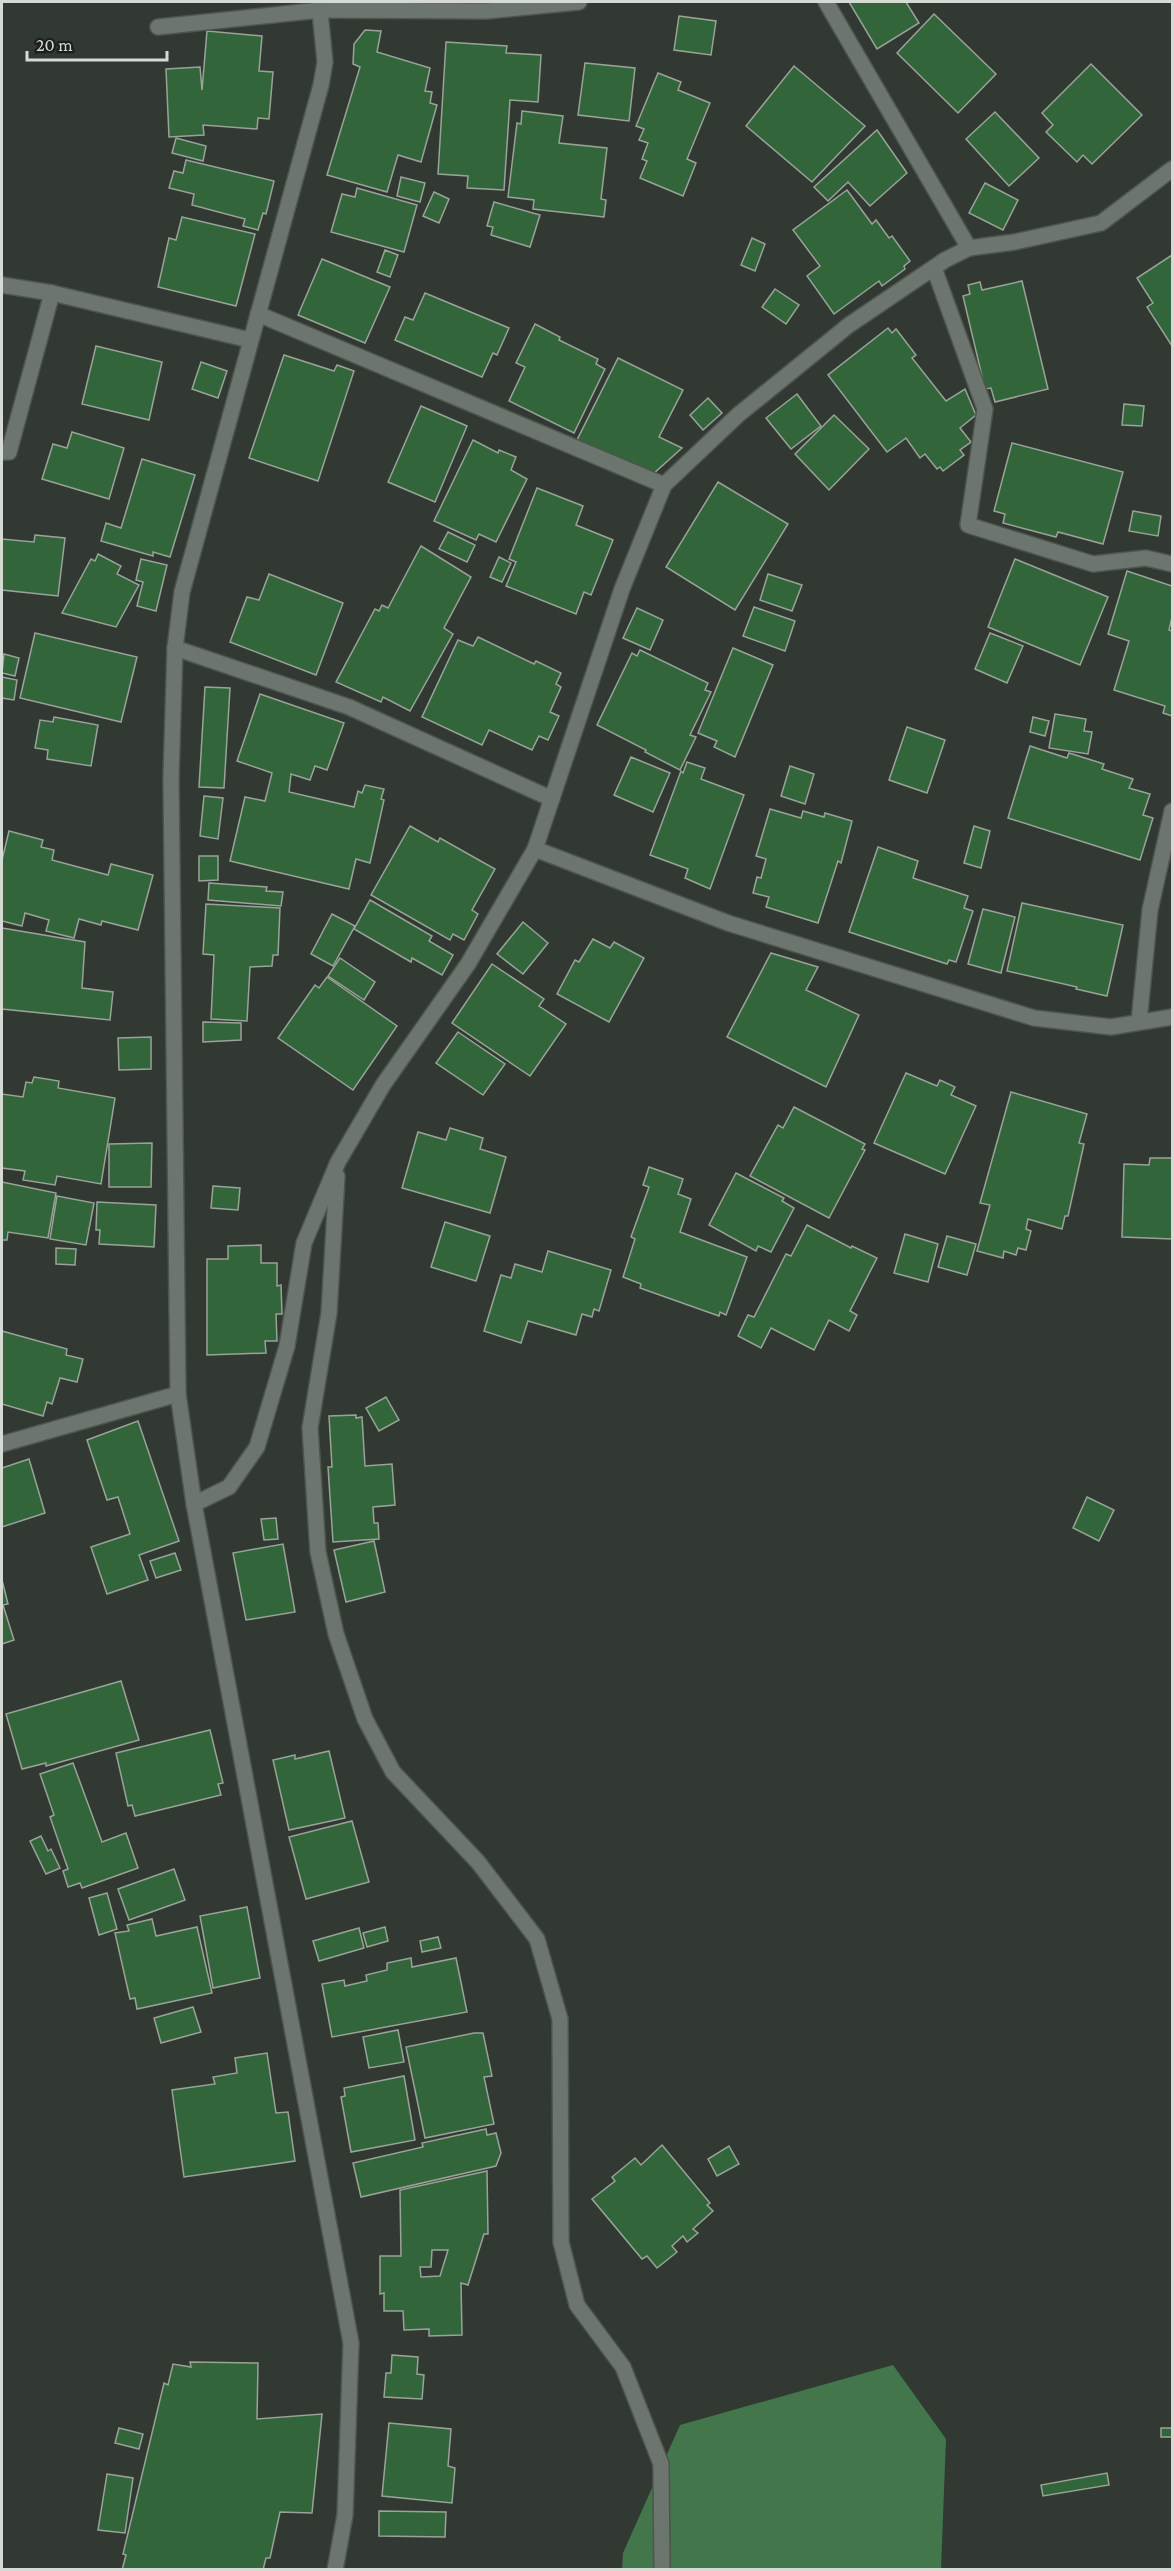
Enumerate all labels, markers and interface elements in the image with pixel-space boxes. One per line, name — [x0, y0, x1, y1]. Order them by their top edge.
scale bar — [27, 24, 166, 62]
text: 20 m — [36, 35, 73, 55]

